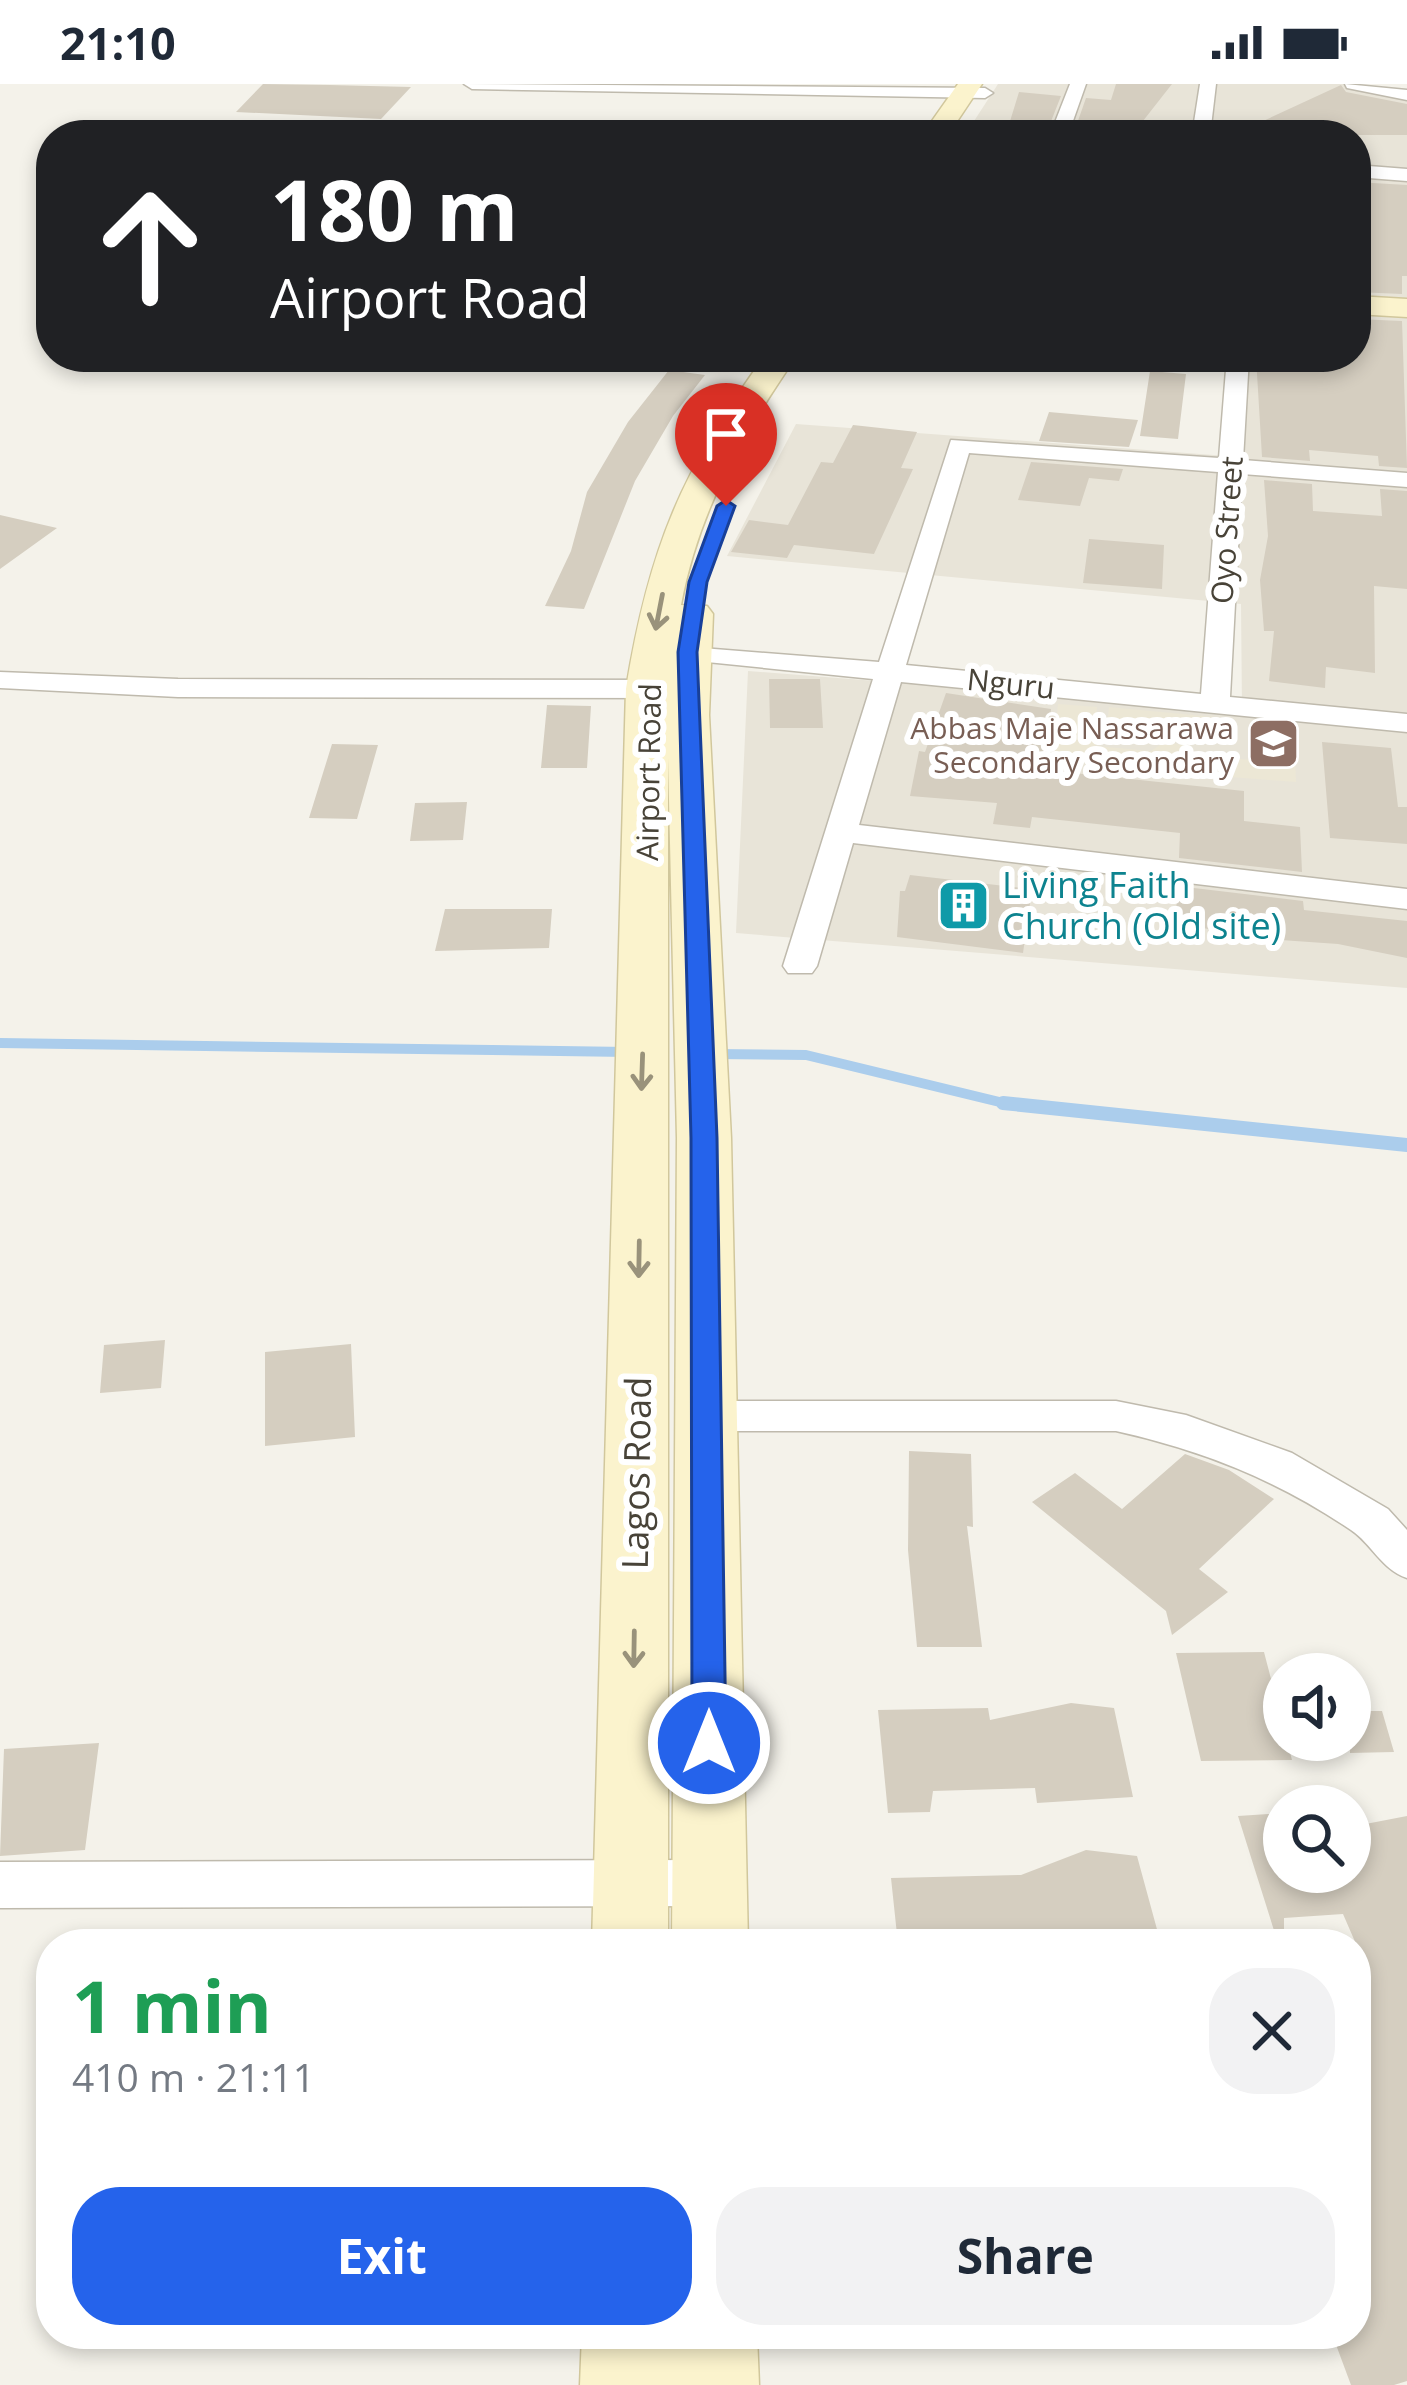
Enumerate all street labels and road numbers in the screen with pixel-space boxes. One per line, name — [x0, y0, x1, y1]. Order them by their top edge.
street label: Oyo Street — [1200, 455, 1252, 605]
street label: Nguru — [965, 658, 1057, 708]
street label: Airport Road — [626, 683, 670, 861]
street label: Lagos Road — [610, 1376, 662, 1570]

